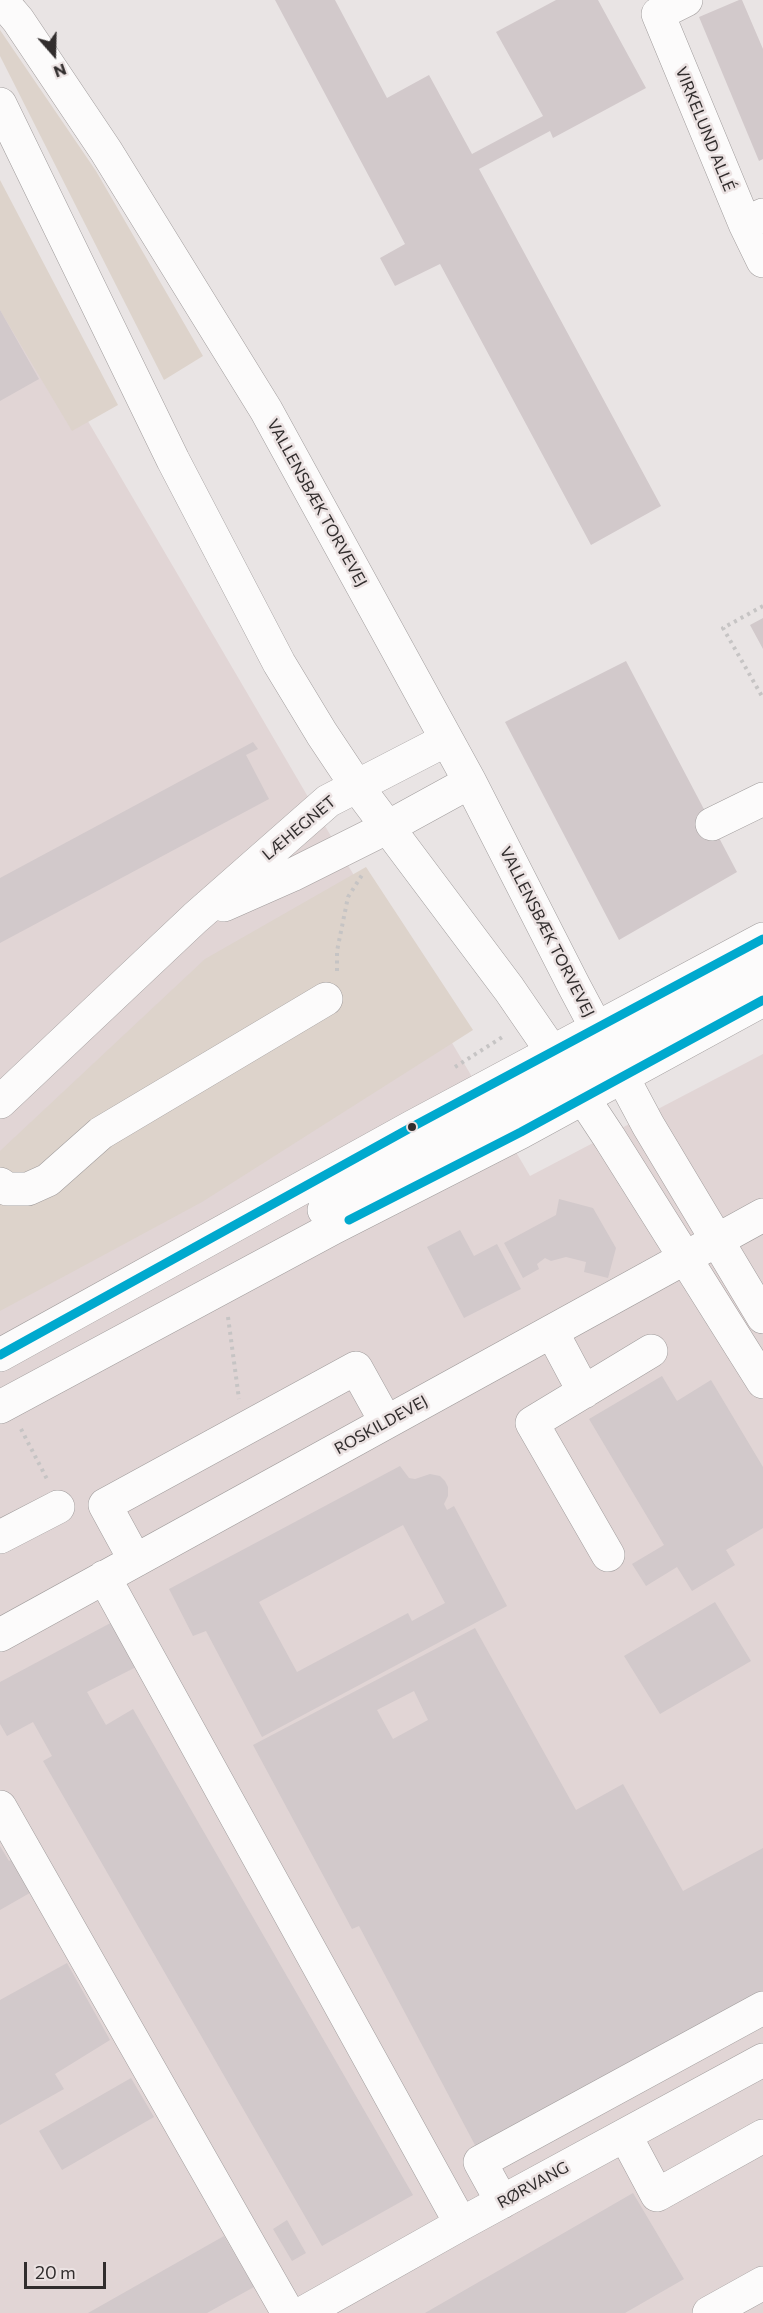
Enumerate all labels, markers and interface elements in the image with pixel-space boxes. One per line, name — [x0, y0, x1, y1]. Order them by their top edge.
north arrow — [24, 24, 84, 84]
text: N — [51, 60, 69, 82]
street label: VIRKELUND ALLÉ — [671, 64, 739, 194]
street label: VALLENSBÆK TORVEVEJ — [263, 416, 371, 590]
street label: LÆHEGNET — [258, 792, 340, 864]
street label: VALLENSBÆK TORVEVEJ — [496, 844, 598, 1020]
unlabelled marker — [406, 1121, 418, 1133]
street label: ROSKILDEVEJ — [331, 1391, 431, 1459]
street label: RØRVANG — [494, 2158, 572, 2212]
scale bar — [27, 2250, 110, 2288]
text: 20 m — [35, 2261, 76, 2283]

